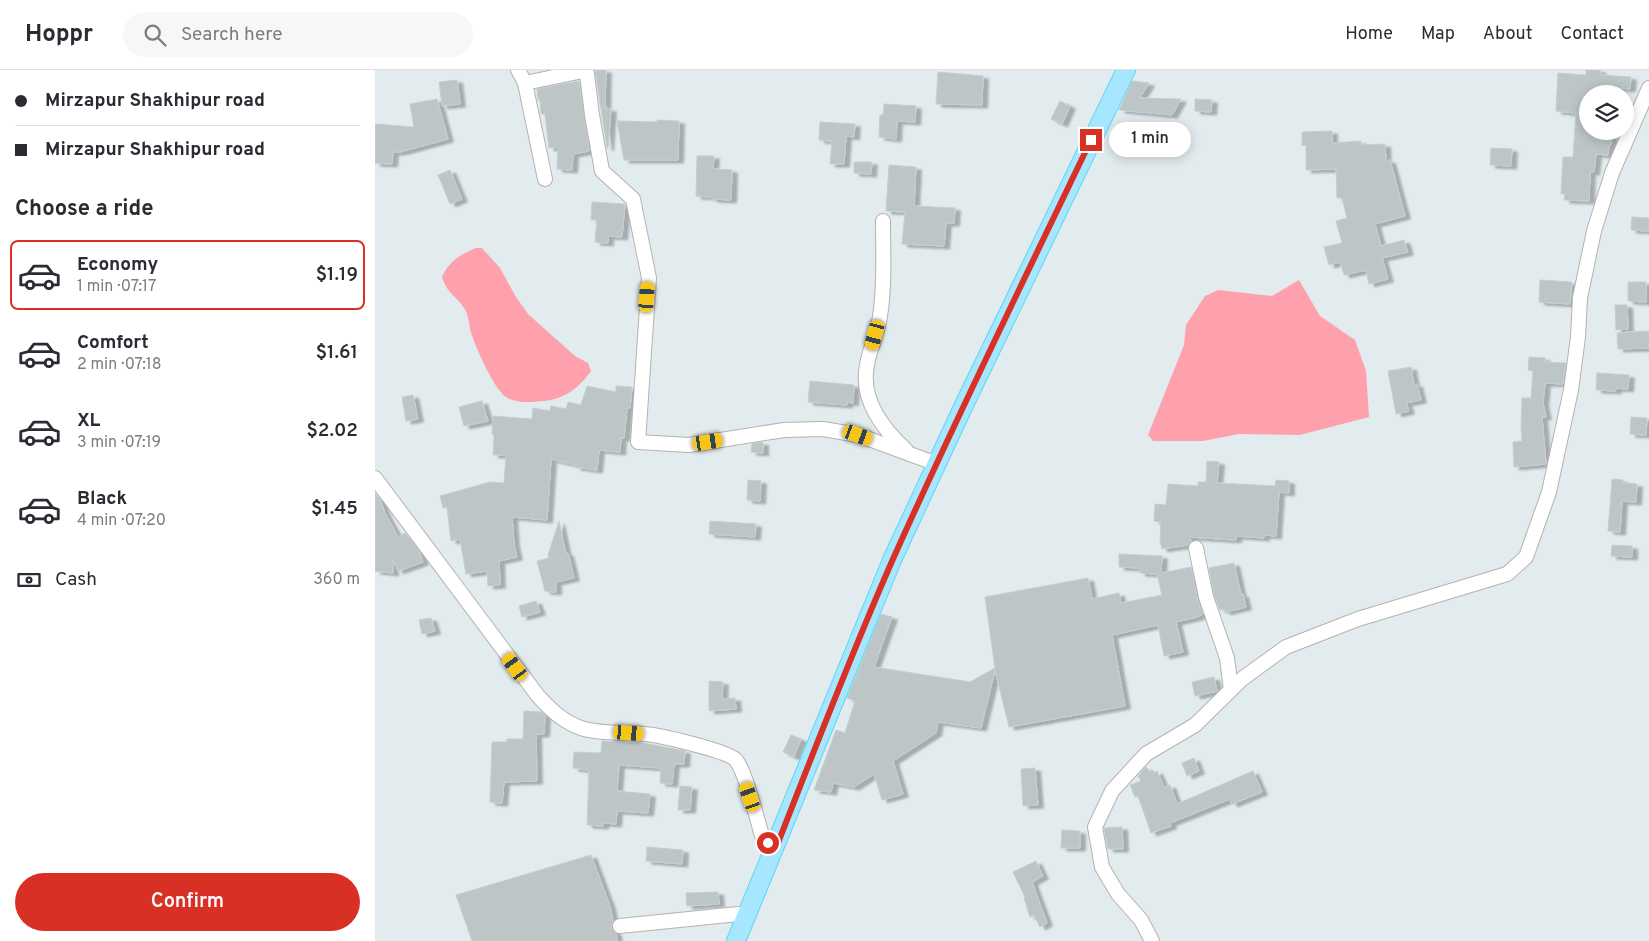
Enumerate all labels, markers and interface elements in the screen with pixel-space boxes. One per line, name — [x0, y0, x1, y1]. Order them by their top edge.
search box — [123, 12, 473, 57]
text: Hoppr — [25, 20, 93, 50]
icon: search — [141, 21, 169, 49]
text: Search here — [181, 23, 283, 47]
text: Home — [1345, 23, 1393, 46]
text: Map — [1421, 23, 1455, 46]
text: About — [1483, 23, 1532, 46]
text: Contact — [1560, 23, 1624, 46]
map controls — [1579, 85, 1634, 140]
button: layers — [1579, 85, 1634, 140]
text: Mirzapur Shakhipur road — [45, 89, 265, 113]
callout: 1 min — [1109, 122, 1191, 158]
route end — [1080, 129, 1102, 151]
text: 1 min — [1131, 129, 1169, 149]
text: Mirzapur Shakhipur road — [45, 138, 265, 162]
text: Choose a ride — [15, 196, 153, 223]
icon: car — [17, 253, 62, 298]
text: Economy — [77, 253, 158, 277]
text: $1.19 — [316, 263, 358, 287]
text: 1 min · 07:17 — [77, 277, 156, 297]
car — [638, 282, 655, 312]
car — [863, 319, 886, 351]
icon: car — [17, 331, 62, 376]
text: Comfort — [77, 331, 149, 355]
text: $1.61 — [316, 341, 358, 365]
text: 2 min · 07:18 — [77, 355, 162, 375]
icon: car — [17, 409, 62, 454]
text: XL — [77, 409, 100, 433]
text: $2.02 — [306, 419, 358, 443]
car — [841, 423, 874, 447]
car — [692, 432, 723, 452]
text: 3 min · 07:19 — [77, 433, 161, 453]
icon: car — [17, 487, 62, 532]
text: Black — [77, 487, 127, 511]
text: $1.45 — [311, 497, 358, 521]
text: 4 min · 07:20 — [77, 511, 166, 531]
icon: cash — [15, 566, 43, 594]
text: Cash — [55, 568, 97, 592]
text: 360 m — [313, 570, 360, 590]
car — [500, 650, 529, 684]
car — [613, 724, 644, 742]
car — [738, 780, 761, 814]
route start — [757, 832, 779, 854]
button: Confirm — [15, 873, 360, 931]

